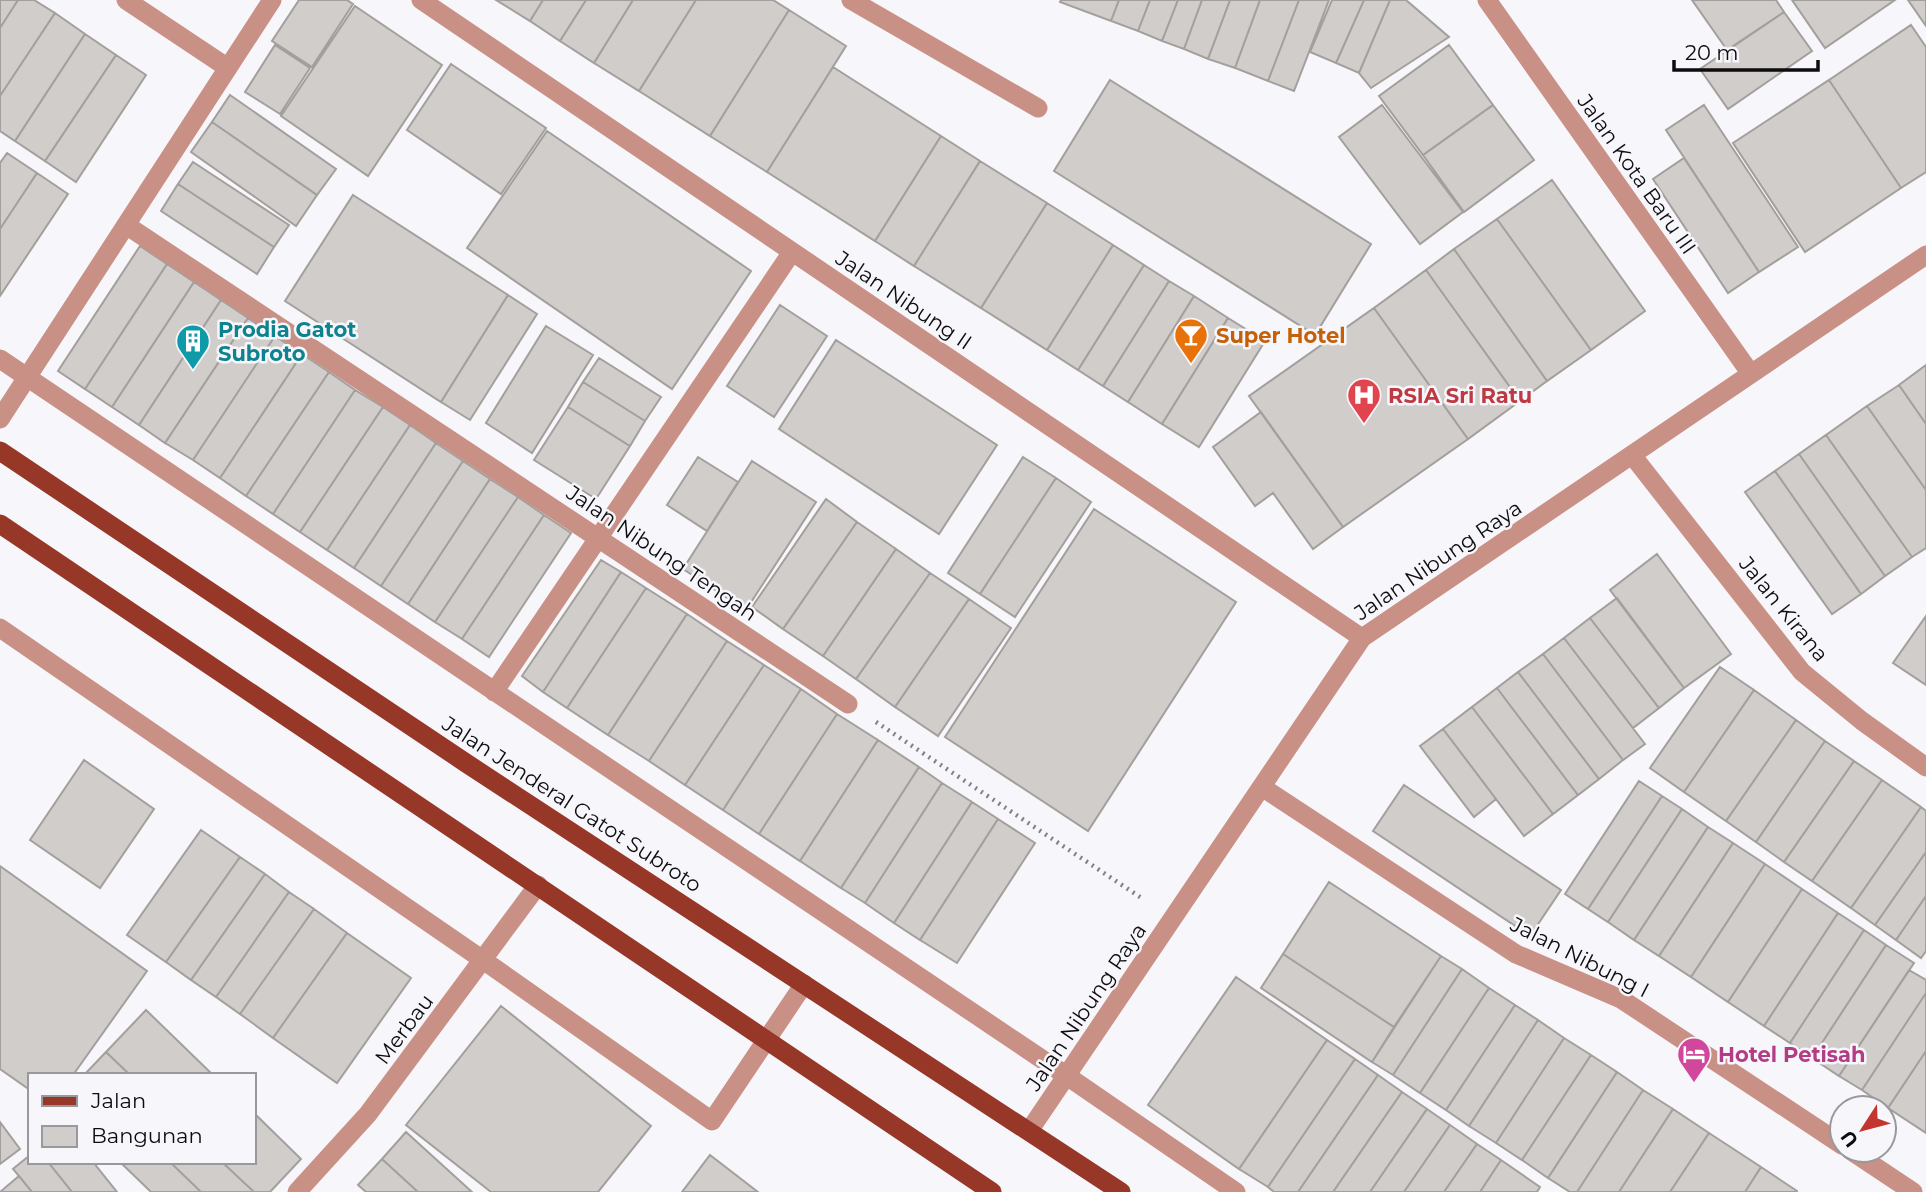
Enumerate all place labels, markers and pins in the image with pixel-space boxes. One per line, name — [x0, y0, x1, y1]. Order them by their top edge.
bar icon: Super Hotel — [1172, 316, 1210, 365]
place label: Prodia Gatot Subroto — [218, 317, 356, 366]
building icon: Prodia Gatot Subroto — [174, 322, 212, 371]
place label: Super Hotel — [1216, 323, 1346, 348]
hospital icon: RSIA Sri Ratu — [1345, 376, 1383, 425]
place label: RSIA Sri Ratu — [1388, 383, 1532, 408]
hotel icon: Hotel Petisah — [1675, 1035, 1713, 1084]
place label: Hotel Petisah — [1718, 1042, 1865, 1067]

